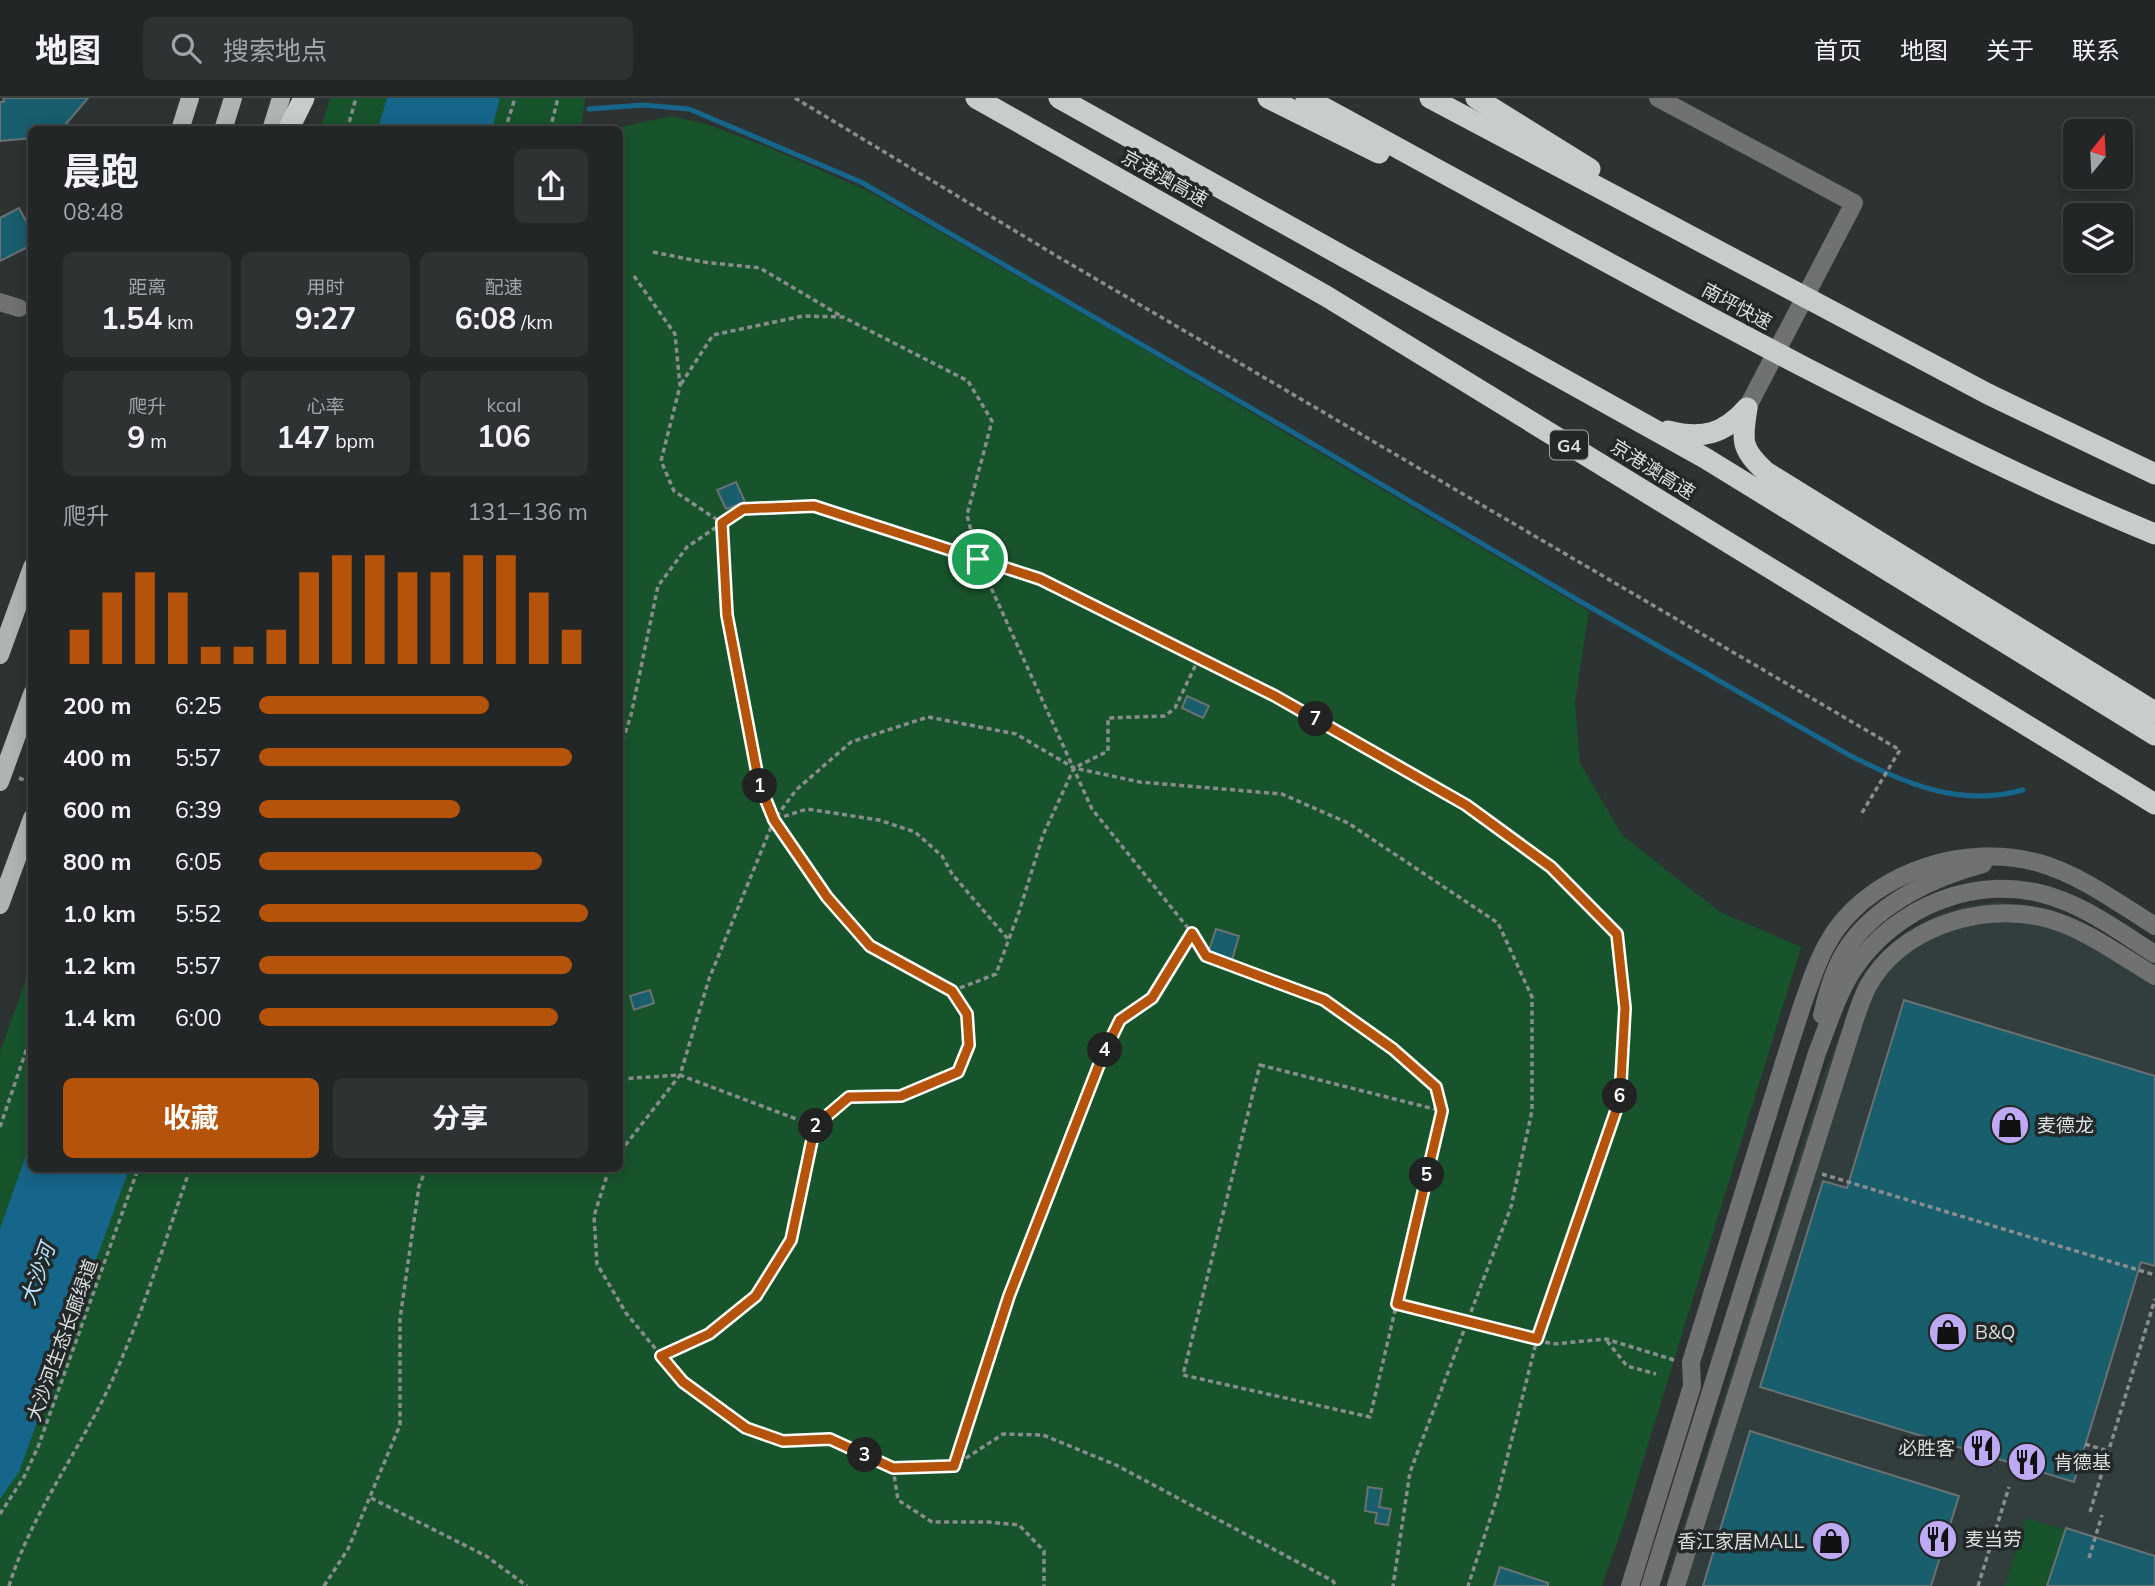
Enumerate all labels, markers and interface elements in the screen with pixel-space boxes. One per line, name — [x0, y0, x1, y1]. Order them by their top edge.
search box — [143, 17, 633, 80]
text: 地图 — [35, 29, 101, 70]
icon: search — [167, 29, 205, 67]
text: 搜索地点 — [223, 34, 327, 67]
text: 首页 — [1814, 35, 1862, 65]
text: 地图 — [1900, 35, 1948, 65]
text: 关于 — [1986, 35, 2034, 65]
text: 联系 — [2072, 35, 2120, 65]
north arrow — [2063, 119, 2133, 189]
map controls — [2063, 119, 2133, 273]
street label: 京港澳高速 — [1118, 144, 1212, 212]
text: 晨跑 — [63, 147, 139, 195]
button: share — [514, 149, 588, 223]
text: 08:48 — [63, 197, 123, 226]
button: layers — [2063, 203, 2133, 273]
text: 距离 — [128, 275, 166, 299]
text: 用时 — [306, 275, 345, 299]
text: 配速 — [485, 275, 523, 299]
street label: 南坪快速 — [1698, 278, 1776, 334]
text: 1.54 — [101, 299, 162, 337]
text: 9:27 — [295, 299, 356, 337]
text: 6:08 — [455, 299, 516, 337]
text: km — [162, 310, 194, 334]
text: /km — [516, 310, 553, 334]
text: kcal — [486, 393, 521, 417]
text: 爬升 — [128, 394, 166, 418]
text: 心率 — [306, 394, 345, 418]
text: 106 — [477, 417, 531, 455]
text: 9 — [127, 418, 145, 456]
text: 147 — [276, 418, 330, 456]
text: m — [145, 429, 167, 453]
text: bpm — [330, 429, 375, 453]
road number: G4 — [1550, 430, 1588, 460]
street label: 京港澳高速 — [1606, 434, 1700, 504]
text: 131–136 m — [467, 497, 588, 526]
text: 爬升 — [63, 501, 109, 530]
pin — [948, 529, 1008, 589]
icon: arrive — [959, 540, 997, 578]
text: 200 m — [63, 691, 131, 720]
text: 6:25 — [175, 691, 222, 720]
pin: 7 — [1298, 702, 1334, 736]
text: 7 — [1310, 706, 1321, 730]
text: 400 m — [63, 743, 131, 772]
text: 5:57 — [175, 743, 222, 772]
pin: 1 — [742, 768, 778, 804]
text: 1 — [754, 773, 765, 797]
text: 600 m — [63, 795, 131, 824]
text: 6:39 — [175, 795, 222, 824]
text: 800 m — [63, 847, 131, 876]
text: 6:05 — [175, 847, 222, 876]
text: 1.0 km — [63, 899, 136, 928]
text: 5:52 — [175, 899, 222, 928]
text: 1.2 km — [63, 951, 136, 980]
text: 5:57 — [175, 951, 222, 980]
text: 1.4 km — [63, 1003, 136, 1032]
text: 6:00 — [175, 1003, 222, 1032]
pin: 4 — [1088, 1032, 1122, 1068]
text: 4 — [1099, 1037, 1110, 1061]
button: 收藏 — [63, 1078, 319, 1158]
button: 分享 — [333, 1078, 588, 1158]
pin: 6 — [1602, 1079, 1638, 1114]
text: 6 — [1614, 1083, 1625, 1107]
shop icon: 麦德龙 — [1989, 1104, 2031, 1146]
pin: 2 — [798, 1108, 834, 1144]
text: 2 — [810, 1113, 821, 1137]
place label: 麦德龙 — [2037, 1113, 2094, 1137]
pin: 5 — [1410, 1158, 1444, 1192]
text: 5 — [1421, 1162, 1432, 1186]
water label: 大沙河 — [14, 1236, 61, 1308]
street label: 大沙河生态长廊绿道 — [21, 1256, 103, 1424]
shop icon: B&Q — [1927, 1311, 1969, 1353]
place label: B&Q — [1975, 1320, 2015, 1344]
restaurant icon: 必胜客 — [1961, 1427, 2003, 1469]
place label: 必胜客 — [1898, 1436, 1955, 1460]
pin: 3 — [848, 1438, 882, 1472]
restaurant icon: 肯德基 — [2006, 1441, 2048, 1483]
text: 3 — [859, 1442, 870, 1466]
place label: 肯德基 — [2054, 1450, 2111, 1474]
restaurant icon: 麦当劳 — [1917, 1518, 1959, 1560]
shop icon: 香江家居MALL — [1810, 1520, 1852, 1562]
place label: 麦当劳 — [1965, 1527, 2022, 1551]
place label: 香江家居MALL — [1677, 1529, 1805, 1553]

